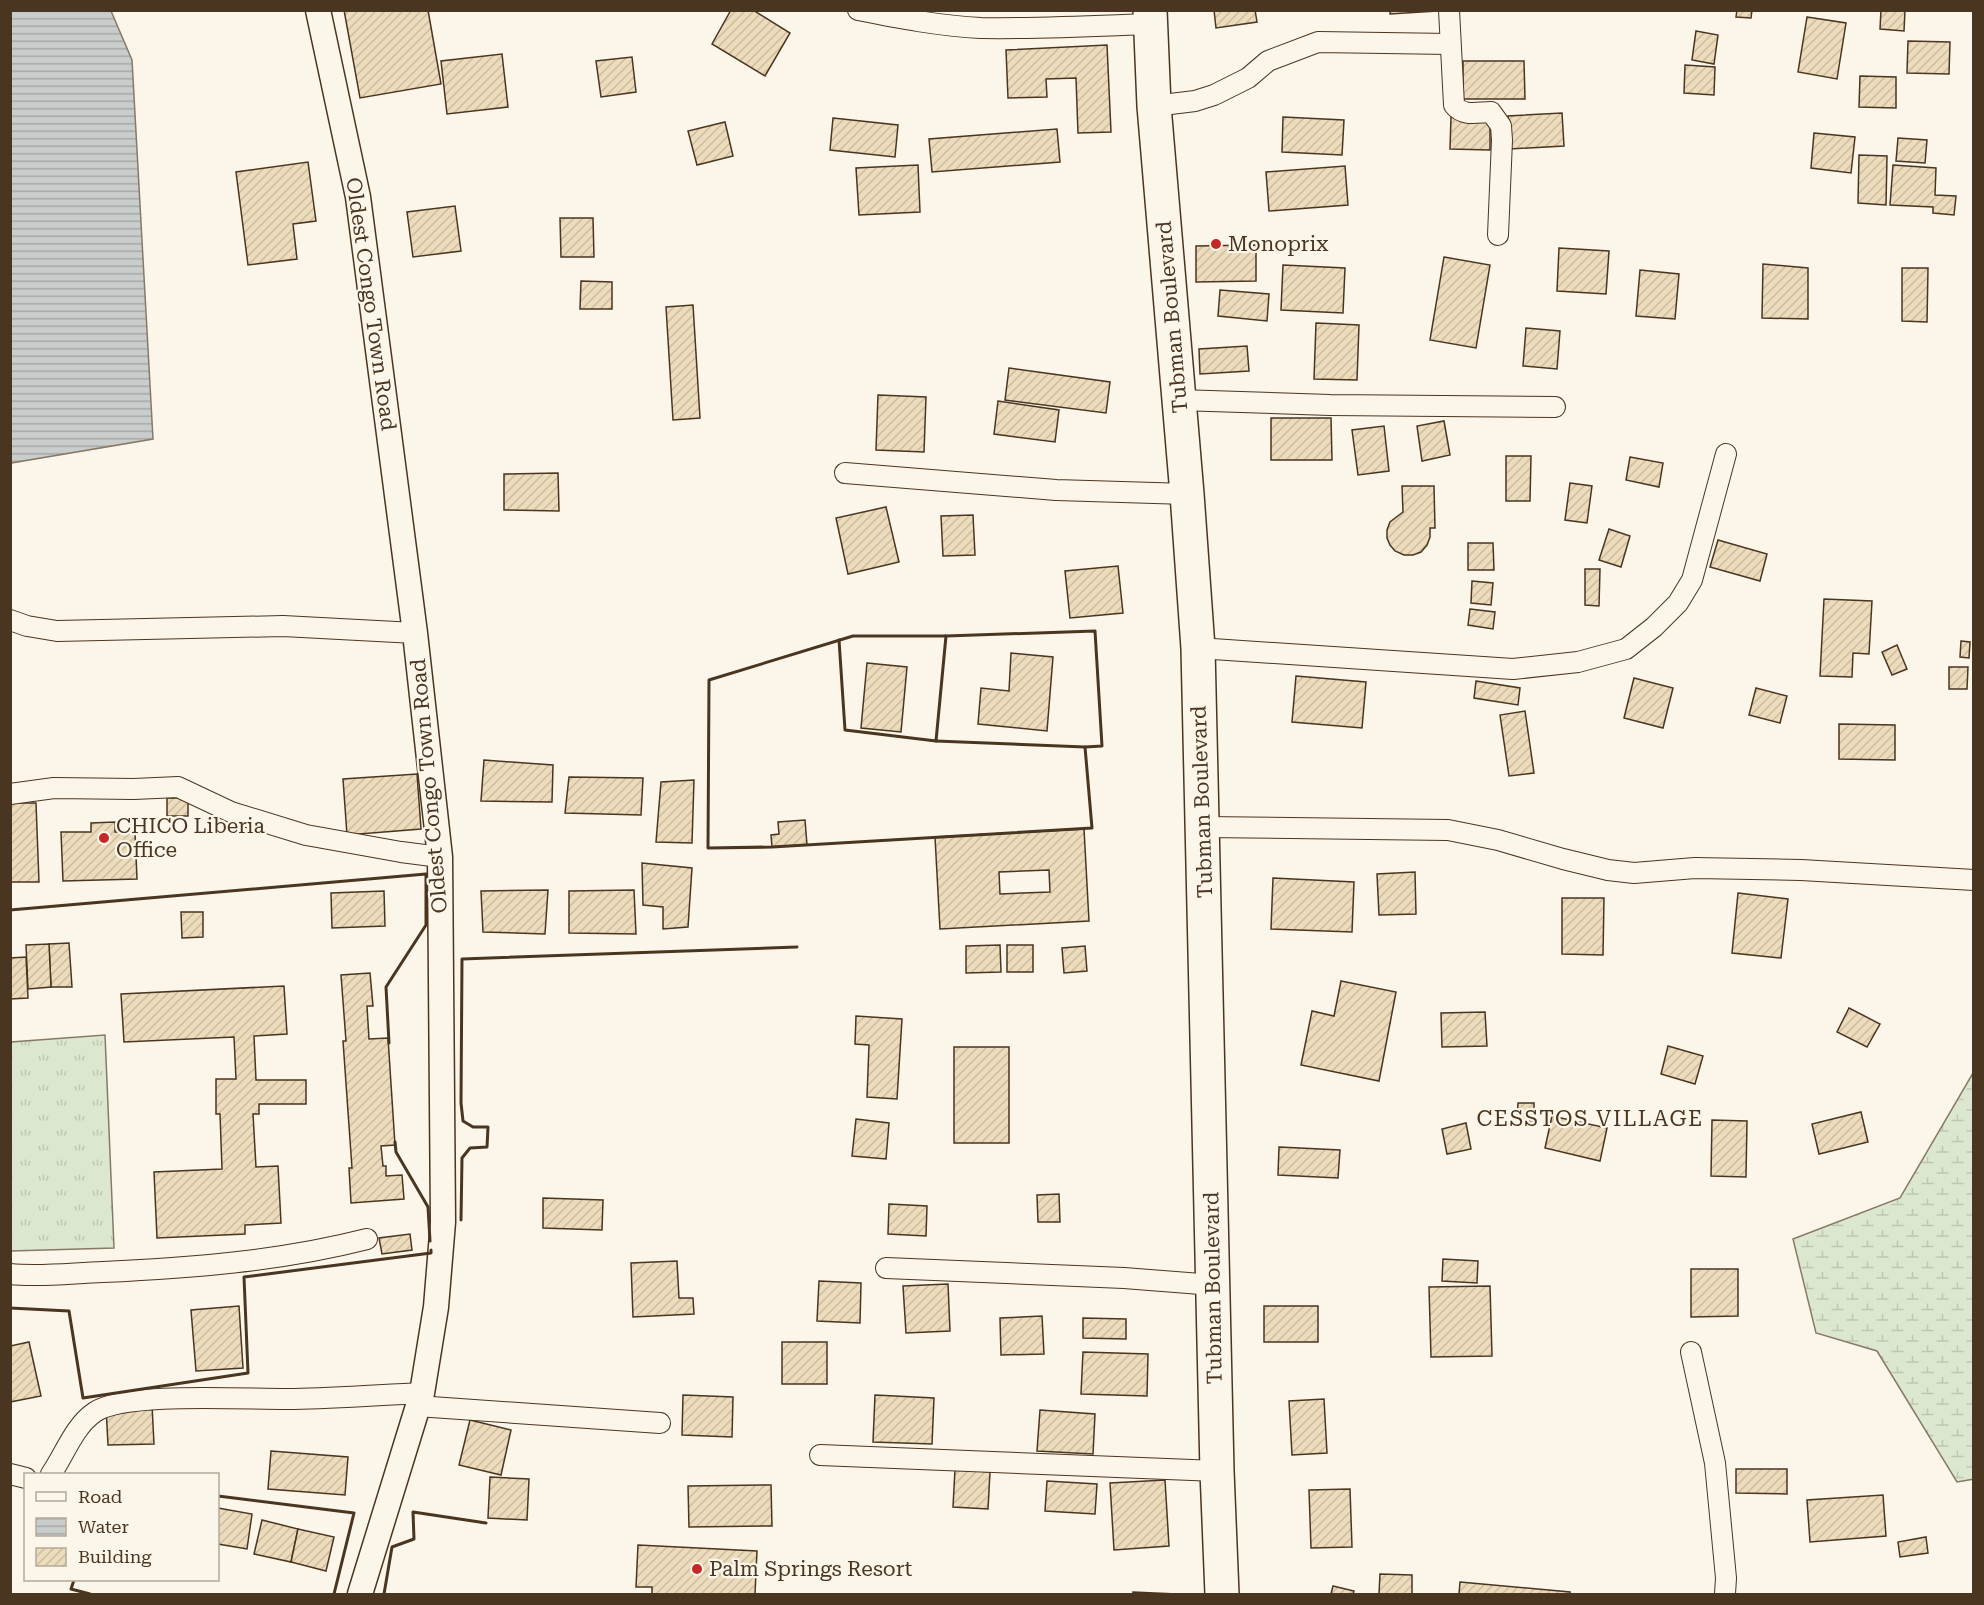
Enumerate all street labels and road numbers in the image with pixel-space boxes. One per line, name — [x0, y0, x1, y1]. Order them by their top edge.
street label: Oldest Congo Town Road — [341, 176, 401, 433]
street label: Tubman Boulevard — [1152, 219, 1192, 414]
street label: Oldest Congo Town Road — [406, 657, 452, 914]
street label: Tubman Boulevard — [1187, 705, 1217, 899]
street label: Tubman Boulevard — [1199, 1191, 1227, 1385]

